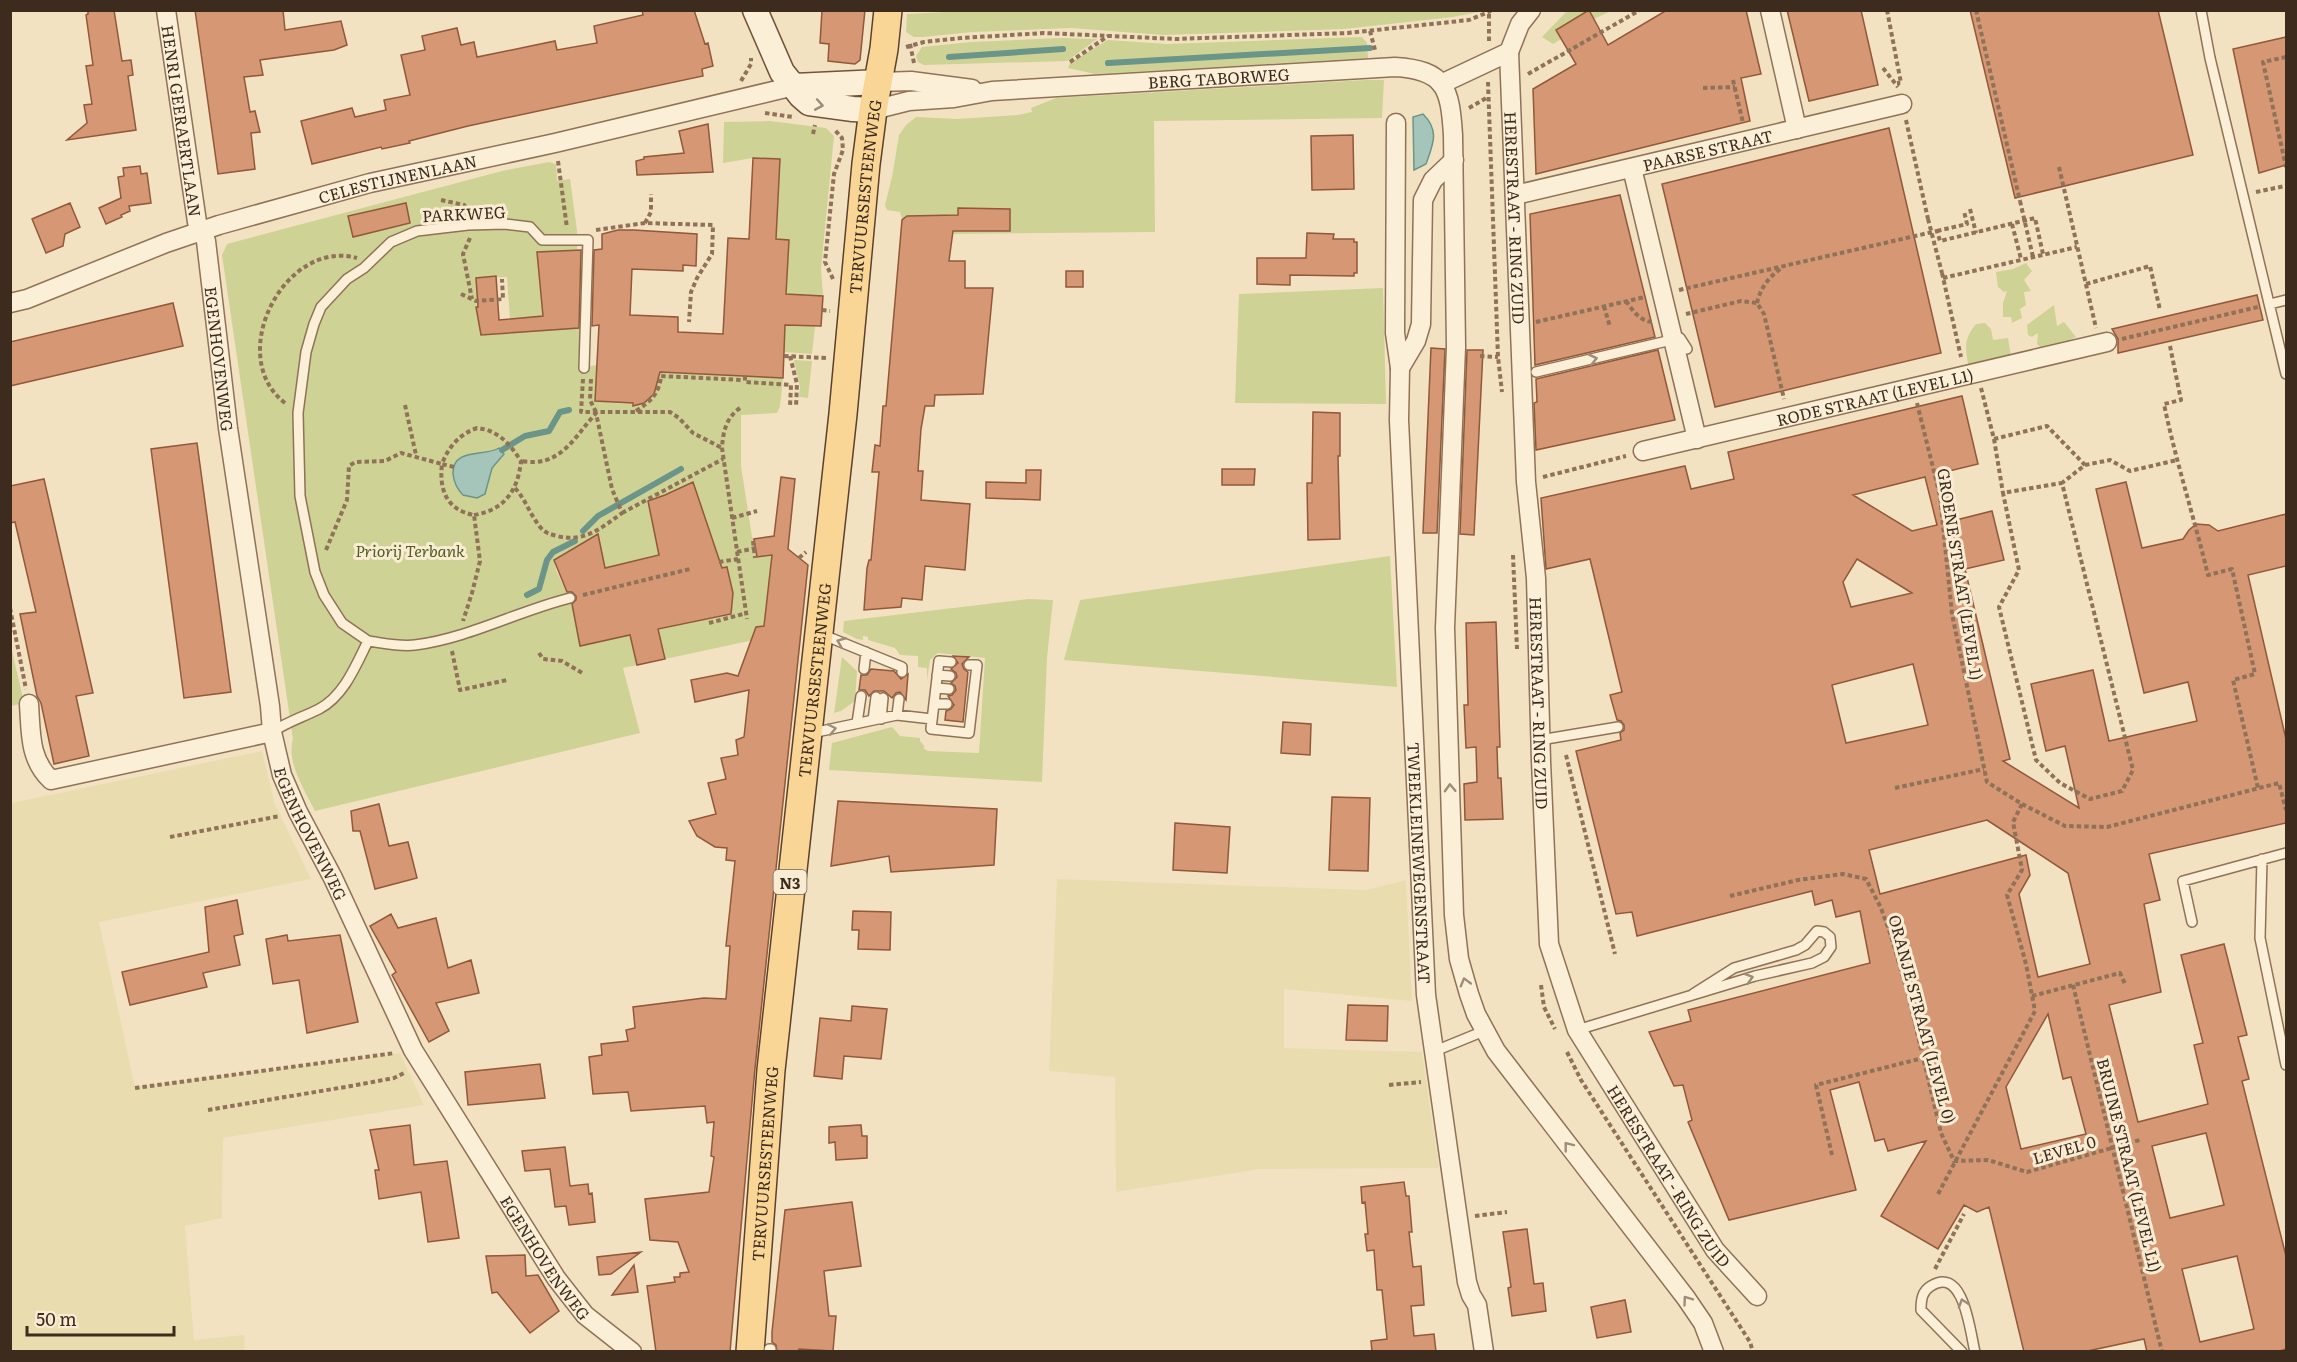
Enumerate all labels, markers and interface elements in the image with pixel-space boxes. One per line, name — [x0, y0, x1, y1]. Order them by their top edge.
street label: HENRI GEERAERTLAAN — [156, 23, 208, 218]
street label: BERG TABORWEG — [1147, 61, 1290, 94]
street label: TERVUURSESTEENWEG — [842, 97, 887, 295]
one-way arrow — [815, 98, 824, 110]
street label: HERESTRAAT - RING ZUID — [1499, 111, 1532, 325]
street label: PAARSE STRAAT — [1640, 123, 1775, 177]
street label: CELESTIJNENLAAN — [316, 148, 479, 209]
street label: PARKWEG — [422, 199, 506, 227]
street label: EGENHOVENWEG — [199, 285, 240, 433]
one-way arrow — [1587, 353, 1597, 366]
street label: RODE STRAAT (LEVEL L1) — [1774, 362, 1976, 431]
street label: GROENE STRAAT (LEVEL 1) — [1932, 466, 1990, 682]
park label: Priorij Terbank — [355, 538, 465, 562]
street label: TERVUURSESTEENWEG — [791, 582, 836, 779]
street label: HERESTRAAT - RING ZUID — [1525, 596, 1555, 810]
one-way arrow — [836, 637, 847, 649]
one-way arrow — [827, 723, 837, 736]
street label: TWEEKLEINEWEGENSTRAAT — [1402, 742, 1437, 985]
street label: EGENHOVENWEG — [269, 765, 354, 904]
one-way arrow — [1444, 784, 1456, 793]
road number: N3 — [774, 870, 806, 894]
street label: ORANJE STRAAT (LEVEL 0) — [1884, 912, 1962, 1126]
one-way arrow — [1743, 973, 1754, 985]
one-way arrow — [1460, 977, 1472, 988]
street label: BRUINE STRAAT (LEVEL L1) — [2092, 1055, 2168, 1275]
street label: TERVUURSESTEENWEG — [745, 1065, 783, 1262]
street label: HERESTRAAT - RING ZUID — [1602, 1080, 1737, 1272]
street label: LEVEL 0 — [2030, 1129, 2098, 1169]
one-way arrow — [1564, 1142, 1575, 1153]
street label: EGENHOVENWEG — [495, 1190, 596, 1325]
one-way arrow — [1684, 1296, 1695, 1307]
one-way arrow — [1957, 1298, 1970, 1308]
scale bar — [27, 1299, 174, 1337]
text: 50 m — [36, 1305, 77, 1332]

